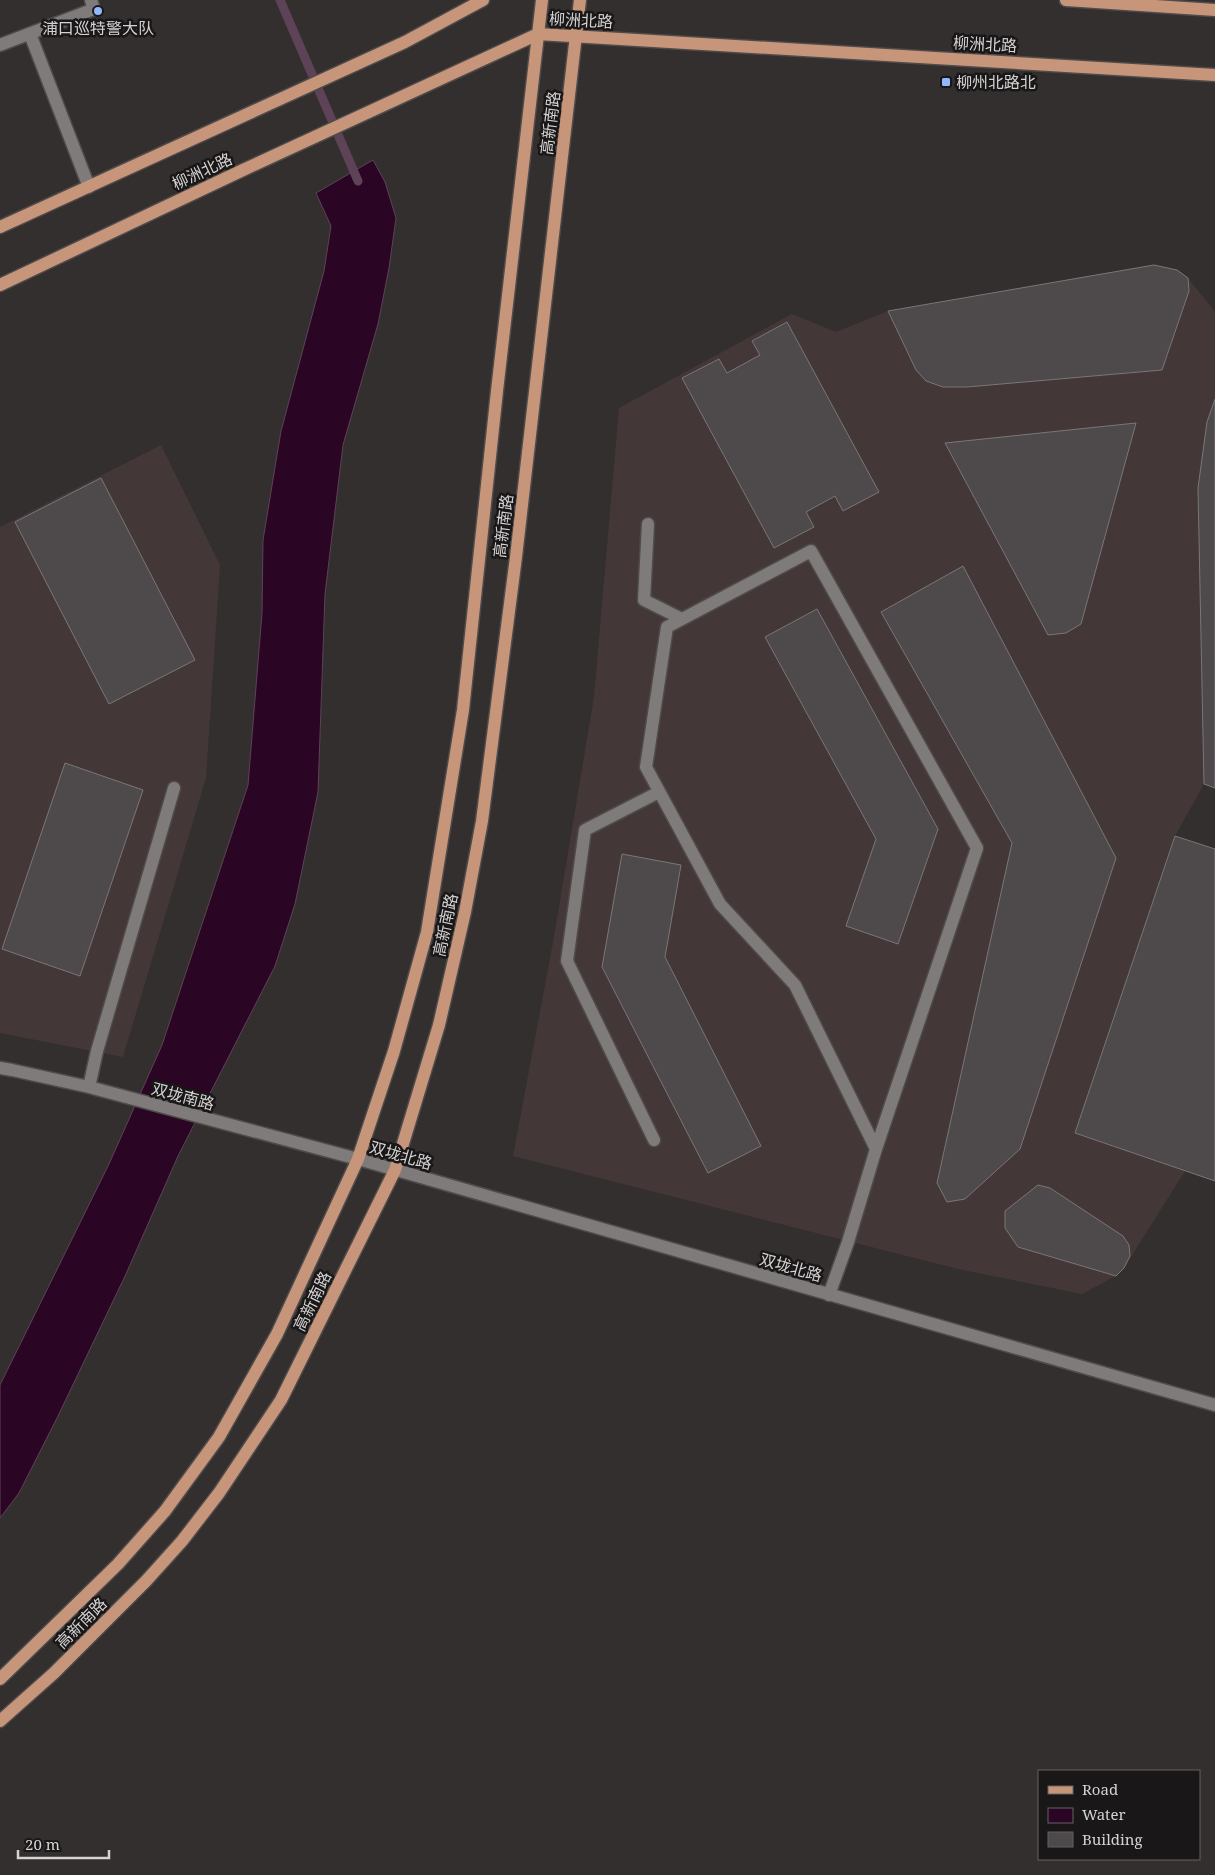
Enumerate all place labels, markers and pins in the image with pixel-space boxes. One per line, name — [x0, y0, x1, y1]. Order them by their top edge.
marker: 浦口巡特警大队 — [92, 5, 104, 17]
place label: 浦口巡特警大队 — [42, 17, 154, 39]
place label: 柳州北路北 — [956, 71, 1036, 93]
marker: 柳州北路北 — [940, 76, 952, 88]

